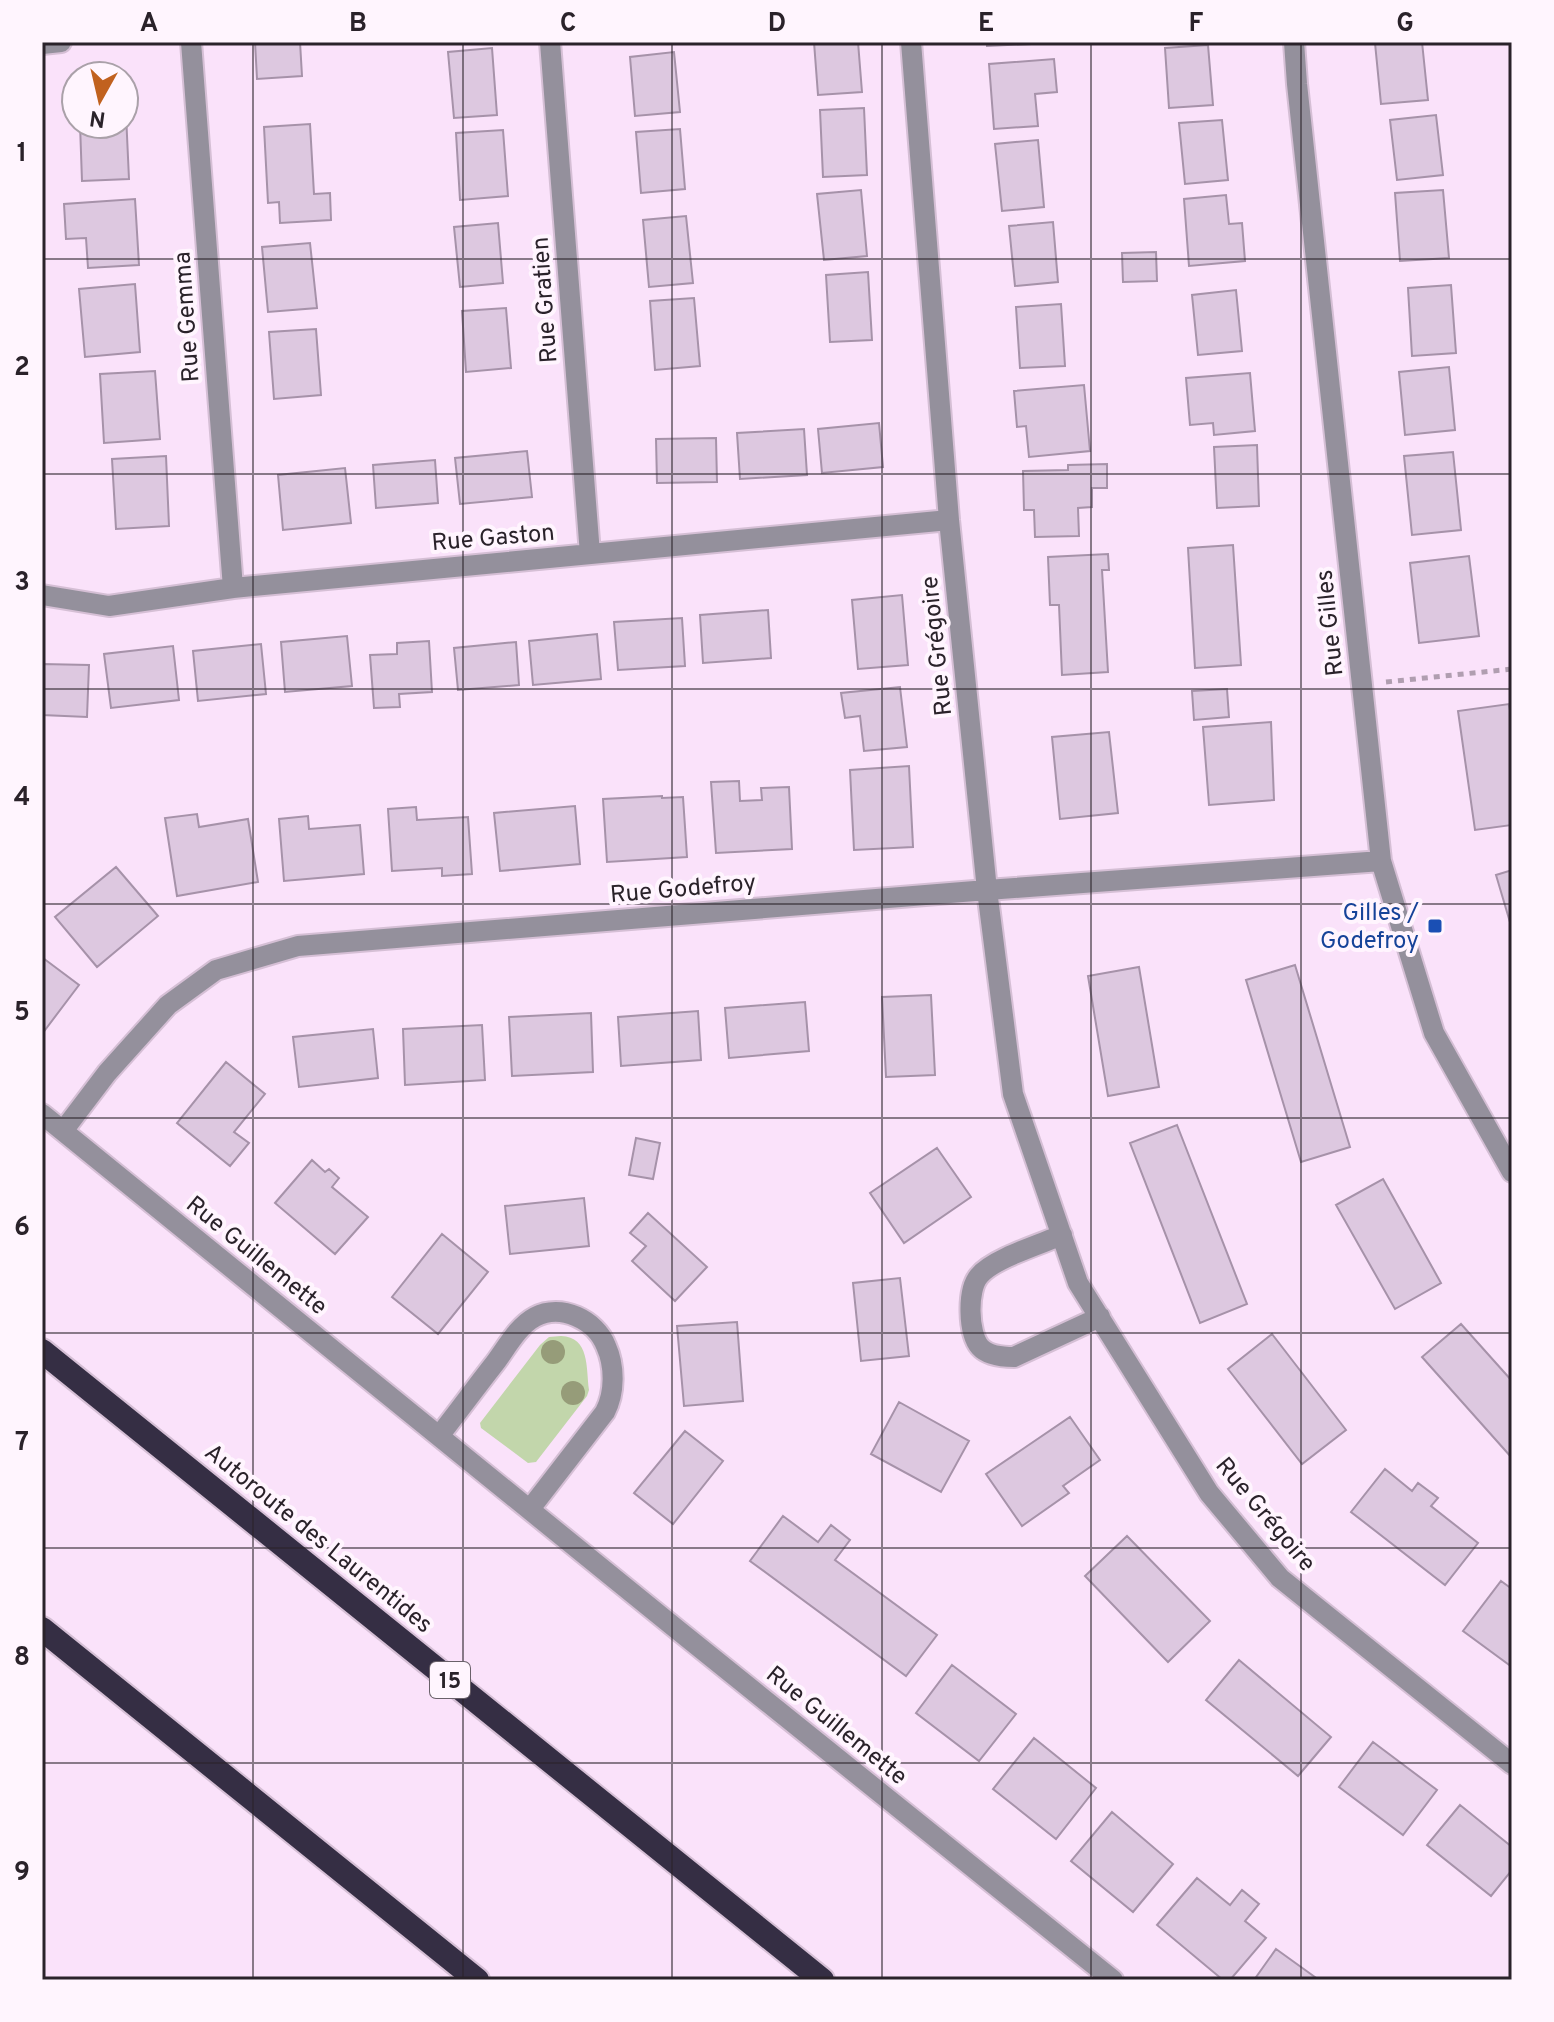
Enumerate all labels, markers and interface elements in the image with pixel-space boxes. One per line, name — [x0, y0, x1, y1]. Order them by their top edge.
text: A — [140, 8, 158, 41]
text: B — [349, 8, 367, 41]
text: C — [560, 8, 576, 41]
text: D — [768, 8, 786, 41]
text: E — [978, 8, 994, 41]
text: F — [1189, 8, 1204, 41]
text: G — [1396, 8, 1414, 41]
north arrow — [60, 60, 140, 140]
text: N — [88, 103, 107, 132]
text: 1 — [17, 138, 27, 171]
street label: Rue Gratien — [527, 236, 565, 364]
street label: Rue Gemma — [168, 251, 208, 383]
text: 2 — [14, 352, 30, 385]
street label: Rue Gaston — [430, 519, 556, 559]
text: 3 — [14, 567, 30, 600]
street label: Rue Gilles — [1310, 568, 1351, 677]
street label: Rue Grégoire — [916, 574, 960, 717]
text: 4 — [14, 782, 30, 815]
street label: Rue Godefroy — [609, 869, 757, 911]
place label: Gilles / Godefroy — [1320, 899, 1419, 957]
marker: Gilles / Godefroy — [1426, 917, 1444, 935]
text: 5 — [14, 997, 30, 1030]
street label: Rue Guillemette — [179, 1190, 332, 1323]
text: 6 — [14, 1212, 30, 1245]
text: 7 — [15, 1427, 29, 1460]
street label: Autoroute des Laurentides — [198, 1438, 438, 1641]
street label: Rue Grégoire — [1208, 1452, 1321, 1579]
text: 8 — [14, 1642, 30, 1675]
street label: Rue Guillemette — [759, 1660, 912, 1793]
road number: 15 — [430, 1662, 470, 1698]
text: 9 — [14, 1857, 30, 1890]

